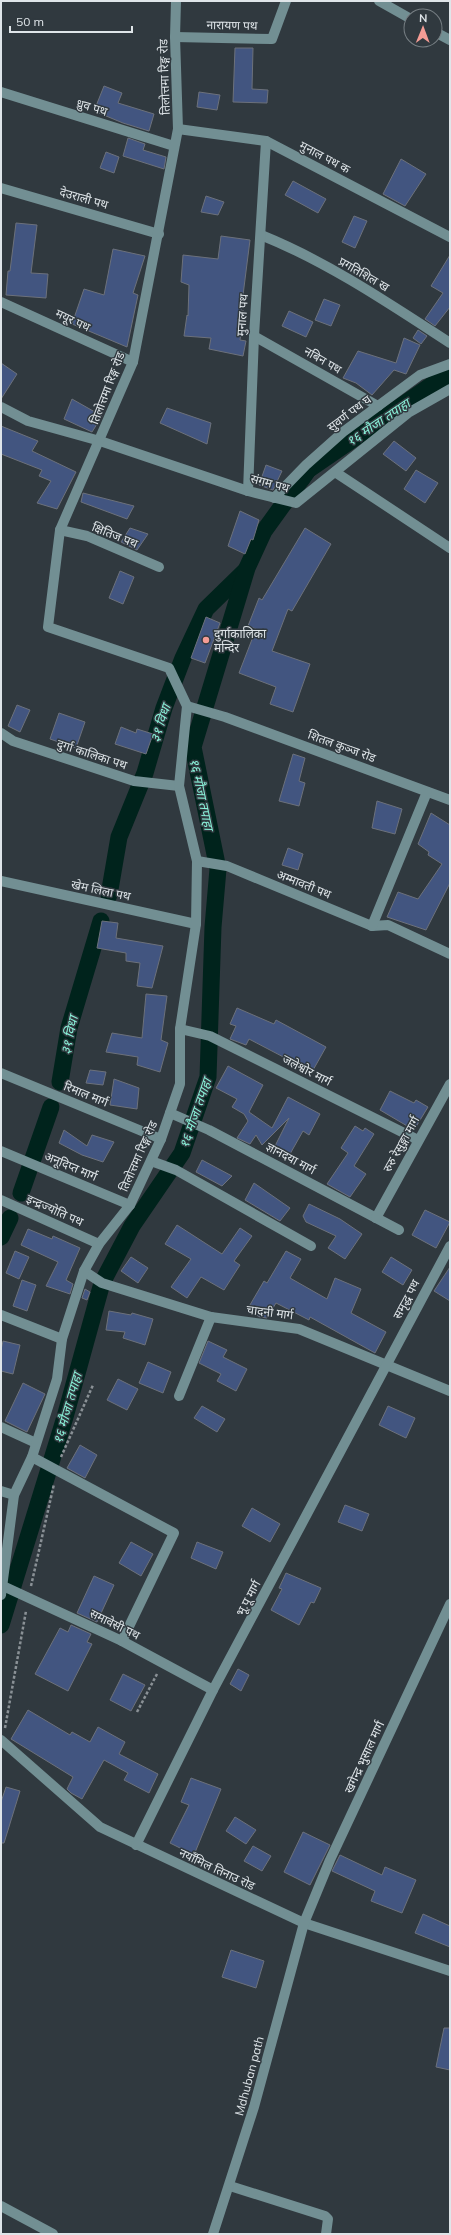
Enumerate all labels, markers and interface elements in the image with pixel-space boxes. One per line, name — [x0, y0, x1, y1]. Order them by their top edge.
scale bar — [10, 8, 132, 34]
north arrow — [403, 8, 443, 48]
text: N — [419, 11, 427, 25]
text: 50 m — [16, 14, 44, 29]
street label: नारायण पथ — [206, 17, 258, 33]
street label: तिलोत्तमा रिङ्ग रोड — [155, 38, 173, 115]
street label: ध्रुव पथ — [74, 95, 110, 120]
street label: मुनाल पथ क — [297, 137, 354, 178]
street label: देउराली पथ — [58, 184, 110, 212]
street label: प्रगतिशिल ख — [336, 254, 392, 295]
street label: मुनाल पथ — [233, 293, 252, 337]
street label: मयूर पथ — [53, 305, 93, 336]
street label: नबिन पथ — [302, 343, 345, 377]
street label: तिलोत्तमा रिङ्ग रोड — [86, 349, 128, 426]
street label: सुवर्ण पथ घ — [324, 391, 375, 435]
water label: १६ मौजा तपाहा — [343, 394, 415, 449]
street label: संगम पथ — [249, 471, 291, 495]
street label: क्षितिज पथ — [90, 519, 140, 551]
place label: दुर्गाकालिका मन्दिर — [214, 626, 267, 655]
marker: दुर्गाकालिका मन्दिर — [201, 635, 211, 645]
water label: ३१ विधा — [146, 700, 174, 744]
street label: शितल कुञ्ज रोड — [306, 727, 378, 766]
street label: दुर्गा कालिका पथ — [55, 736, 129, 773]
water label: १६ मौजा तपाहा — [187, 757, 218, 834]
street label: अम्मावती पथ — [275, 866, 334, 902]
street label: खेम लिला पथ — [70, 876, 132, 904]
water label: ३१ विधा — [57, 1012, 81, 1056]
street label: जलेश्वोर मार्ग — [280, 1051, 335, 1089]
water label: १६ मौजा तपाहा — [176, 1073, 215, 1150]
street label: रिमाल मार्ग — [62, 1078, 111, 1110]
street label: रुरु रेसुङ्गा मार्ग — [380, 1113, 424, 1175]
street label: तिलोत्तमा रिङ्ग रोड — [116, 1118, 161, 1194]
street label: ज्ञानदया मार्ग — [264, 1139, 319, 1178]
street label: अनूदिप्त मार्ग — [42, 1148, 101, 1185]
street label: इन्द्रज्योति पथ — [24, 1191, 86, 1229]
street label: समृद्ध पथ — [389, 1276, 423, 1321]
street label: चादनी मार्ग — [246, 1302, 295, 1322]
water label: १६ मौजा तपाहा — [49, 1368, 85, 1445]
street label: भू.पू मार्ग — [232, 1577, 265, 1619]
street label: समावेसी पथ — [87, 1605, 143, 1643]
street label: खगेन्द्र भुसाल मार्ग — [341, 1718, 389, 1796]
street label: नयाँमिल तिनाउ रोड — [177, 1845, 258, 1893]
street label: Mdhuban path — [231, 2035, 267, 2117]

